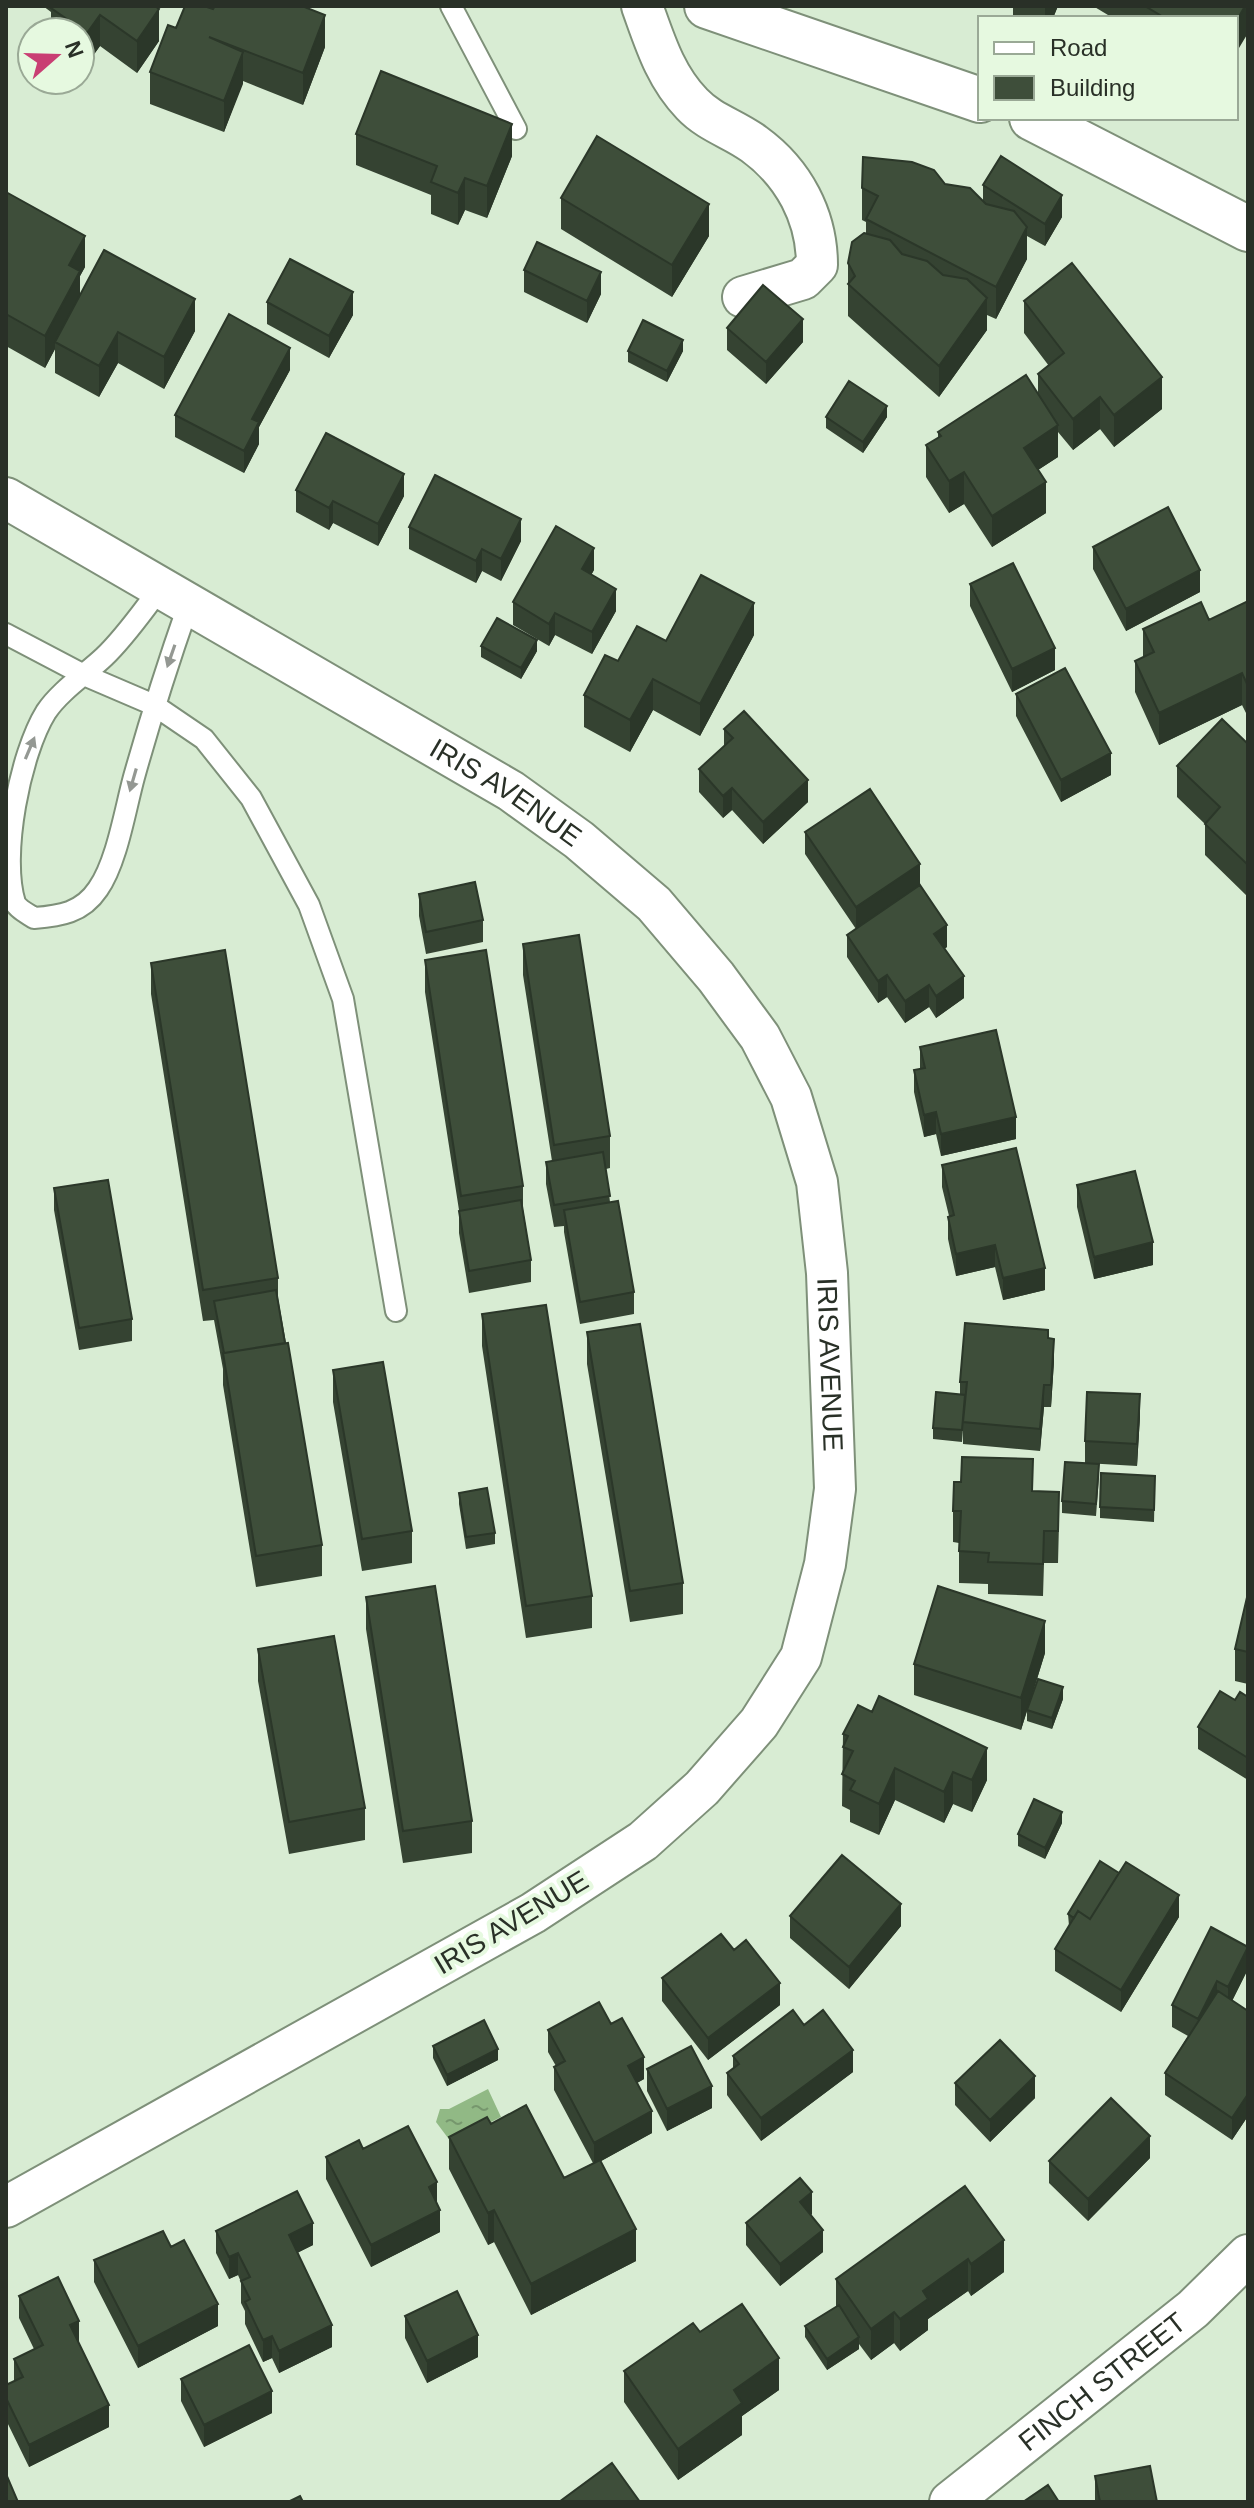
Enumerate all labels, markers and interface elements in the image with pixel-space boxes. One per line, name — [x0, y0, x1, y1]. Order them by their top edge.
north arrow — [16, 16, 96, 96]
legend — [978, 16, 1238, 120]
text: Road — [1050, 34, 1107, 61]
text: N — [60, 38, 89, 61]
text: Building — [1050, 74, 1135, 101]
one-way arrow — [164, 644, 176, 668]
street label: IRIS AVENUE — [424, 732, 587, 853]
one-way arrow — [23, 737, 36, 760]
one-way arrow — [126, 769, 139, 793]
street label: IRIS AVENUE — [811, 1277, 849, 1452]
street label: IRIS AVENUE — [429, 1864, 594, 1980]
street label: FINCH STREET — [1013, 2306, 1192, 2457]

